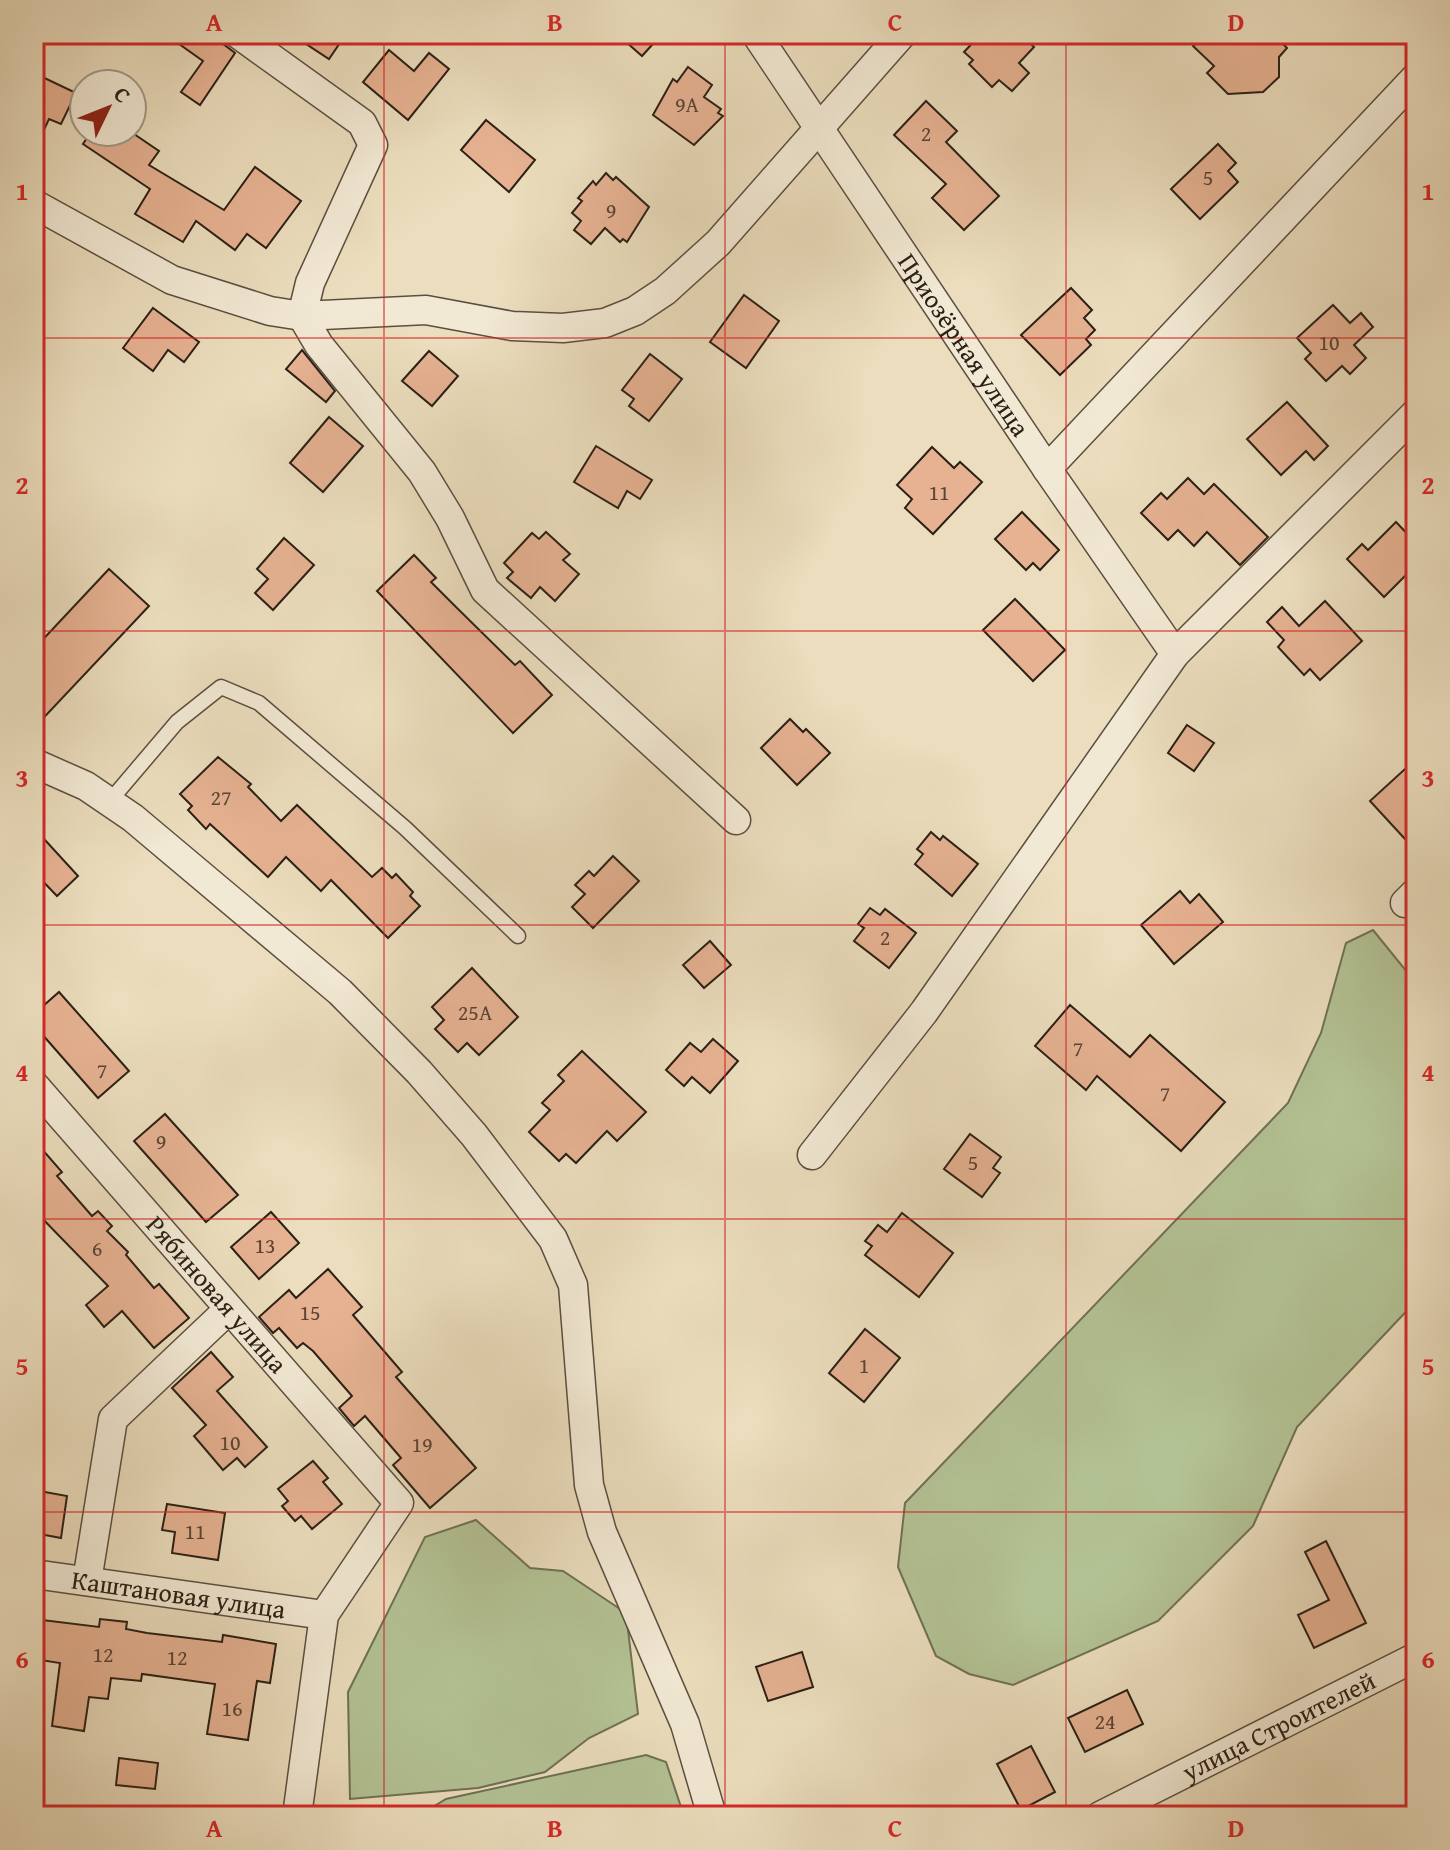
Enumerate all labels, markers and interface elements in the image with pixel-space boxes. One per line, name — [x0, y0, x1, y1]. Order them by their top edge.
text: A — [206, 2, 223, 41]
text: B — [547, 2, 563, 41]
text: C — [888, 2, 902, 41]
text: D — [1228, 2, 1244, 41]
north arrow — [68, 68, 148, 148]
text: С — [107, 79, 139, 110]
house number: 9А — [675, 88, 700, 120]
house number: 2 — [921, 117, 931, 149]
house number: 5 — [1203, 161, 1213, 193]
text: 1 — [15, 171, 29, 210]
text: 1 — [1421, 171, 1435, 210]
house number: 9 — [606, 194, 616, 226]
street label: Приозёрная улица — [889, 245, 1040, 445]
house number: 10 — [1318, 326, 1340, 358]
text: 2 — [15, 465, 29, 504]
text: 2 — [1421, 465, 1435, 504]
house number: 11 — [928, 476, 950, 508]
text: 3 — [15, 758, 29, 797]
text: 3 — [1421, 758, 1435, 797]
house number: 27 — [210, 781, 232, 813]
house number: 2 — [880, 921, 890, 953]
house number: 25А — [458, 996, 493, 1028]
house number: 7 — [1073, 1032, 1083, 1064]
text: 4 — [15, 1052, 29, 1091]
text: 4 — [1421, 1052, 1435, 1091]
house number: 7 — [97, 1054, 107, 1086]
house number: 7 — [1160, 1077, 1170, 1109]
house number: 9 — [156, 1125, 166, 1157]
house number: 5 — [968, 1146, 978, 1178]
street label: Рябиновая улица — [137, 1206, 298, 1382]
house number: 13 — [254, 1229, 276, 1261]
house number: 6 — [92, 1232, 102, 1264]
house number: 15 — [299, 1296, 321, 1328]
text: 5 — [15, 1346, 29, 1385]
text: 5 — [1421, 1346, 1435, 1385]
house number: 1 — [859, 1349, 869, 1381]
house number: 10 — [219, 1426, 241, 1458]
house number: 19 — [411, 1428, 433, 1460]
house number: 11 — [184, 1515, 206, 1547]
street label: Каштановая улица — [69, 1560, 289, 1628]
house number: 12 — [92, 1638, 114, 1670]
text: 6 — [15, 1639, 29, 1678]
text: 6 — [1421, 1639, 1435, 1678]
house number: 12 — [166, 1641, 188, 1673]
street label: улица Строителей — [1174, 1661, 1382, 1791]
house number: 16 — [221, 1692, 243, 1724]
house number: 24 — [1094, 1705, 1116, 1737]
text: A — [206, 1808, 223, 1847]
text: B — [547, 1808, 563, 1847]
text: C — [888, 1808, 902, 1847]
text: D — [1228, 1808, 1244, 1847]

